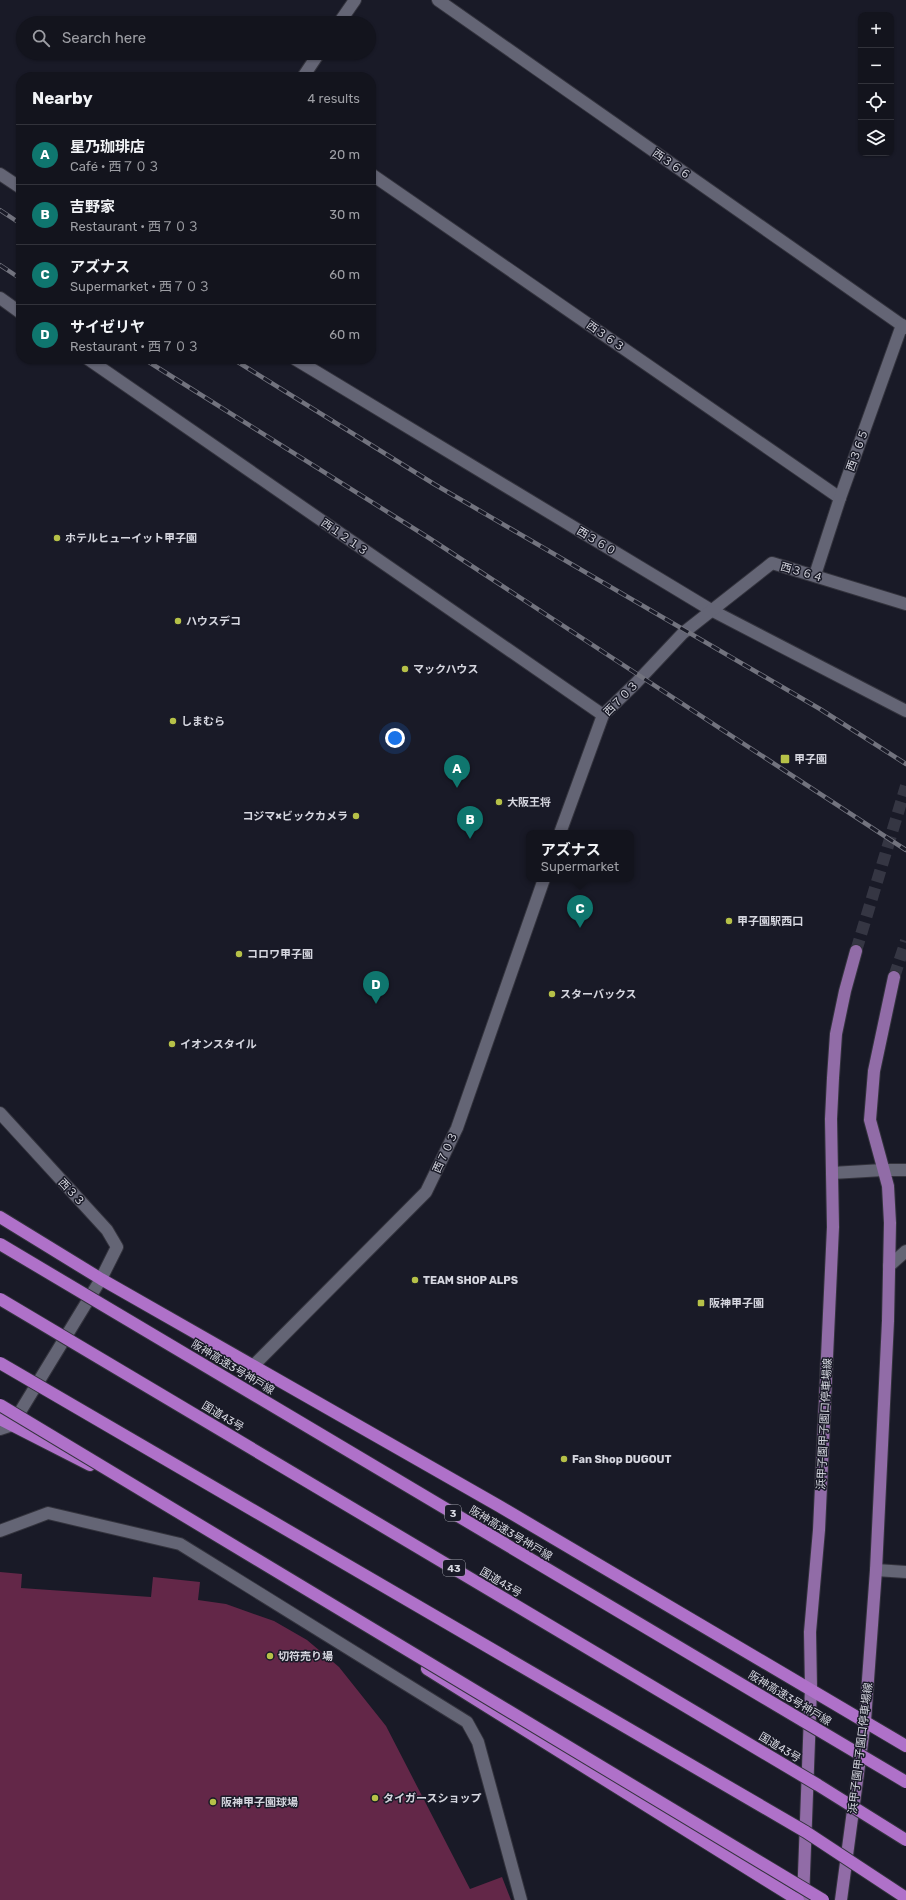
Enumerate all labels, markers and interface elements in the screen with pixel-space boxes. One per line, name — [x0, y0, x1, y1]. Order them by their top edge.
map controls — [858, 12, 894, 156]
button: + — [858, 12, 894, 48]
search box — [16, 16, 376, 60]
icon: search — [30, 27, 52, 49]
text: Search here — [62, 29, 146, 47]
button: − — [858, 48, 894, 84]
button: locate — [858, 84, 894, 120]
text: Nearby — [32, 88, 93, 108]
text: 4 results — [307, 91, 360, 106]
button: layers — [858, 120, 894, 156]
text: 星乃珈琲店 — [70, 138, 145, 156]
street label: 西３６６ — [650, 146, 693, 182]
text: A — [40, 147, 50, 162]
text: 20 m — [329, 147, 360, 162]
text: Café · 西７０３ — [70, 159, 161, 174]
text: 吉野家 — [70, 198, 115, 216]
text: B — [40, 207, 50, 222]
text: 30 m — [329, 207, 360, 222]
text: Restaurant · 西７０３ — [70, 219, 200, 234]
text: アズナス — [70, 258, 130, 276]
text: C — [40, 267, 50, 282]
text: 60 m — [329, 267, 360, 282]
text: Supermarket · 西７０３ — [70, 279, 211, 294]
text: サイゼリヤ — [70, 318, 145, 336]
street label: 西３６３ — [584, 318, 627, 354]
text: D — [40, 327, 50, 342]
text: 60 m — [329, 327, 360, 342]
text: Restaurant · 西７０３ — [70, 339, 200, 354]
street label: 西３６５ — [844, 427, 871, 473]
street label: 西１２１３ — [318, 516, 371, 559]
street label: 西３６０ — [575, 525, 619, 558]
place label: ホテルヒューイット甲子園 — [65, 532, 197, 545]
marker: ホテルヒューイット甲子園 — [52, 533, 62, 543]
street label: 西３６４ — [779, 560, 825, 585]
place label: ハウスデコ — [186, 615, 241, 628]
marker: ハウスデコ — [173, 616, 183, 626]
place label: マックハウス — [413, 663, 478, 676]
marker: マックハウス — [400, 664, 410, 674]
street label: 西７０３ — [601, 678, 642, 719]
place label: しまむら — [181, 715, 225, 728]
marker: しまむら — [168, 716, 178, 726]
your location — [385, 728, 405, 748]
marker: 甲子園 — [779, 753, 791, 765]
place label: 甲子園 — [794, 753, 827, 766]
pin: A — [444, 755, 470, 788]
place label: 大阪王将 — [507, 796, 551, 809]
marker: 大阪王将 — [494, 797, 504, 807]
pin: B — [457, 806, 483, 839]
place label: コジマ×ビックカメラ — [242, 810, 348, 823]
marker: コジマ×ビックカメラ — [351, 811, 361, 821]
popup — [526, 830, 634, 882]
text: アズナス — [541, 841, 601, 859]
text: Supermarket — [541, 859, 619, 874]
pin: C — [567, 895, 593, 928]
place label: 甲子園駅西口 — [737, 915, 803, 928]
marker: 甲子園駅西口 — [724, 916, 734, 926]
place label: コロワ甲子園 — [247, 948, 313, 961]
marker: コロワ甲子園 — [234, 949, 244, 959]
pin: D — [363, 971, 389, 1004]
place label: スターバックス — [560, 988, 637, 1001]
marker: スターバックス — [547, 989, 557, 999]
place label: イオンスタイル — [180, 1038, 257, 1051]
marker: イオンスタイル — [167, 1039, 177, 1049]
street label: 西７０３ — [430, 1130, 461, 1175]
street label: 西３３ — [56, 1176, 88, 1209]
place label: TEAM SHOP ALPS — [423, 1274, 518, 1287]
marker: TEAM SHOP ALPS — [410, 1275, 420, 1285]
place label: 阪神甲子園 — [709, 1297, 764, 1310]
marker: 阪神甲子園 — [696, 1298, 706, 1308]
street label: 阪神高速3号神戸線 — [189, 1337, 277, 1397]
street label: 浜甲子園甲子園口停車場線 — [815, 1358, 834, 1490]
street label: 国道43号 — [199, 1399, 246, 1434]
place label: Fan Shop DUGOUT — [572, 1453, 672, 1466]
marker: Fan Shop DUGOUT — [559, 1454, 569, 1464]
street label: 阪神高速3号神戸線 — [467, 1503, 555, 1563]
road number: 3 — [445, 1505, 461, 1521]
road number: 43 — [443, 1560, 465, 1576]
street label: 国道43号 — [477, 1565, 524, 1600]
place label: 切符売り場 — [278, 1650, 333, 1663]
marker: 切符売り場 — [265, 1651, 275, 1661]
street label: 阪神高速3号神戸線 — [746, 1668, 834, 1728]
street label: 浜甲子園甲子園口停車場線 — [846, 1682, 875, 1814]
street label: 国道43号 — [756, 1730, 803, 1765]
place label: タイガースショップ — [383, 1792, 481, 1805]
marker: タイガースショップ — [370, 1793, 380, 1803]
place label: 阪神甲子園球場 — [221, 1796, 298, 1809]
marker: 阪神甲子園球場 — [208, 1797, 218, 1807]

